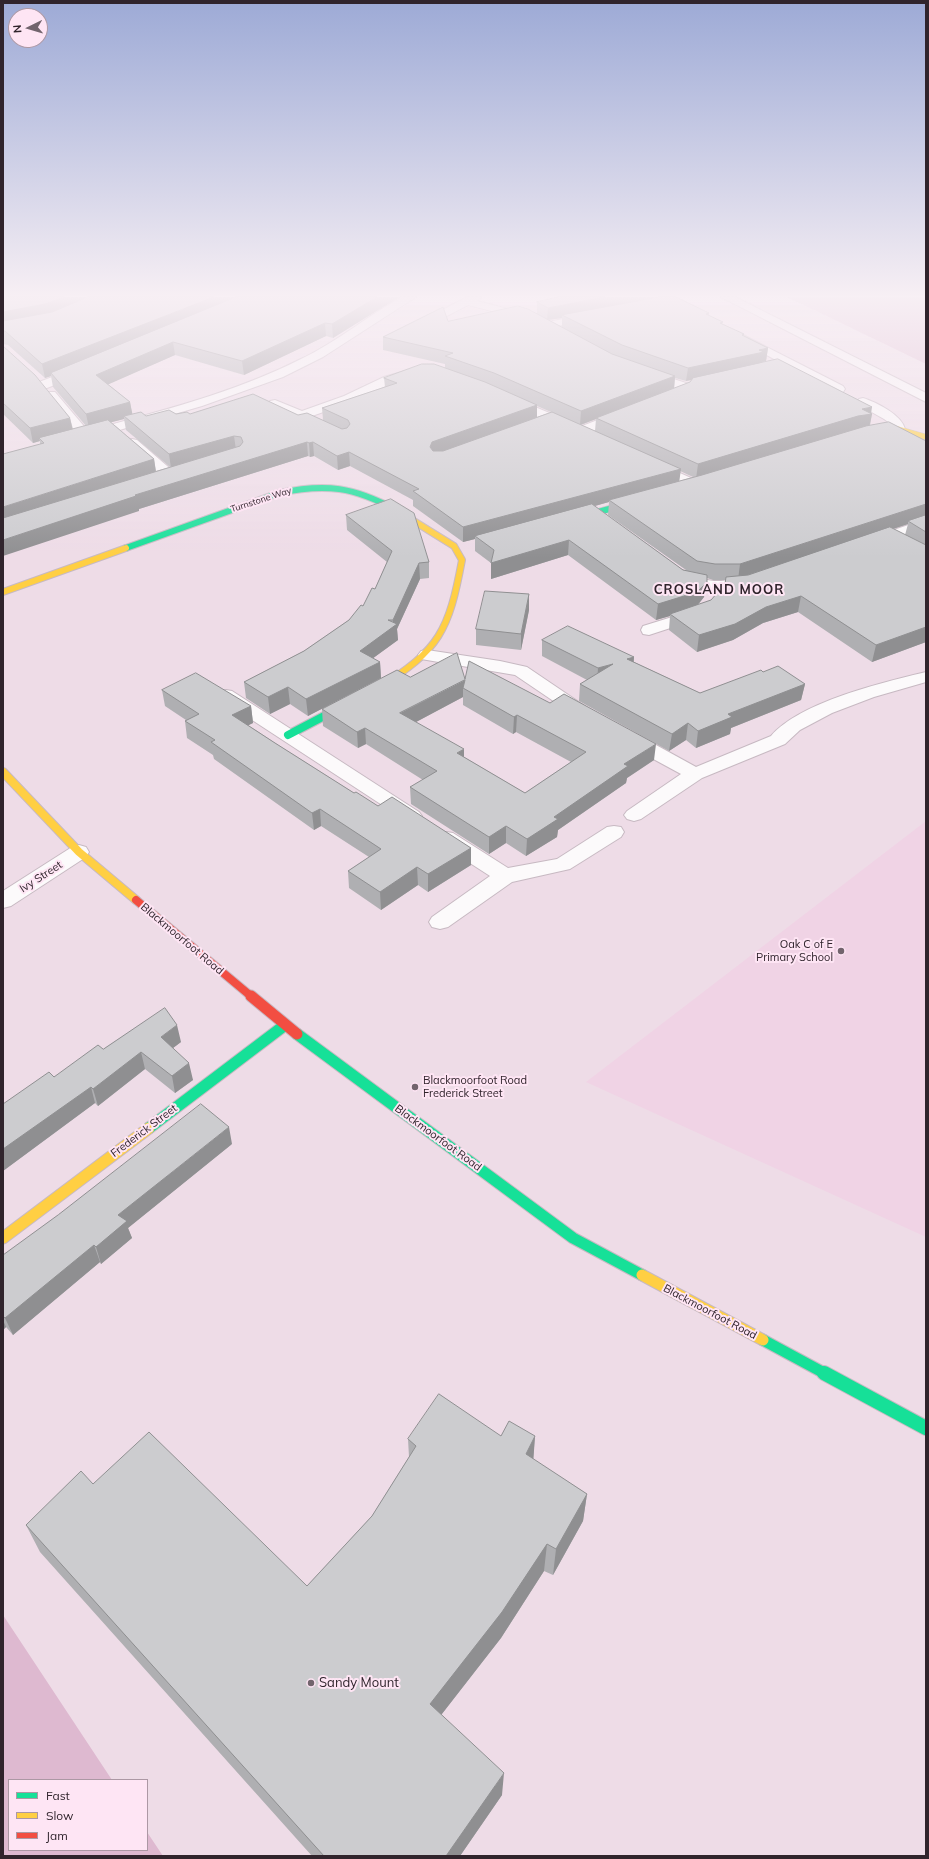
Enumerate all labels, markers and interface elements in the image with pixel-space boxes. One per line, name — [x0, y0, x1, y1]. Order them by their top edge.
north arrow — [8, 8, 48, 48]
text: N — [10, 24, 24, 34]
street label: Turnstone Way — [229, 485, 293, 515]
district label: CROSLAND MOOR — [654, 582, 784, 598]
street label: Ivy Street — [17, 858, 65, 896]
street label: Blackmoorfoot Road — [138, 900, 226, 978]
place label: Oak C of E Primary School — [756, 938, 833, 964]
marker: Oak C of E Primary School — [836, 946, 846, 956]
place label: Blackmoorfoot Road Frederick Street — [423, 1074, 527, 1100]
marker: Blackmoorfoot Road Frederick Street — [410, 1082, 420, 1092]
street label: Frederick Street — [108, 1102, 180, 1160]
street label: Blackmoorfoot Road — [392, 1102, 484, 1174]
street label: Blackmoorfoot Road — [661, 1282, 759, 1342]
place label: Sandy Mount — [319, 1675, 399, 1691]
marker: Sandy Mount — [306, 1678, 316, 1688]
legend — [8, 1779, 148, 1851]
text: Fast — [46, 1788, 70, 1803]
text: Slow — [46, 1808, 74, 1823]
text: Jam — [46, 1828, 68, 1843]

